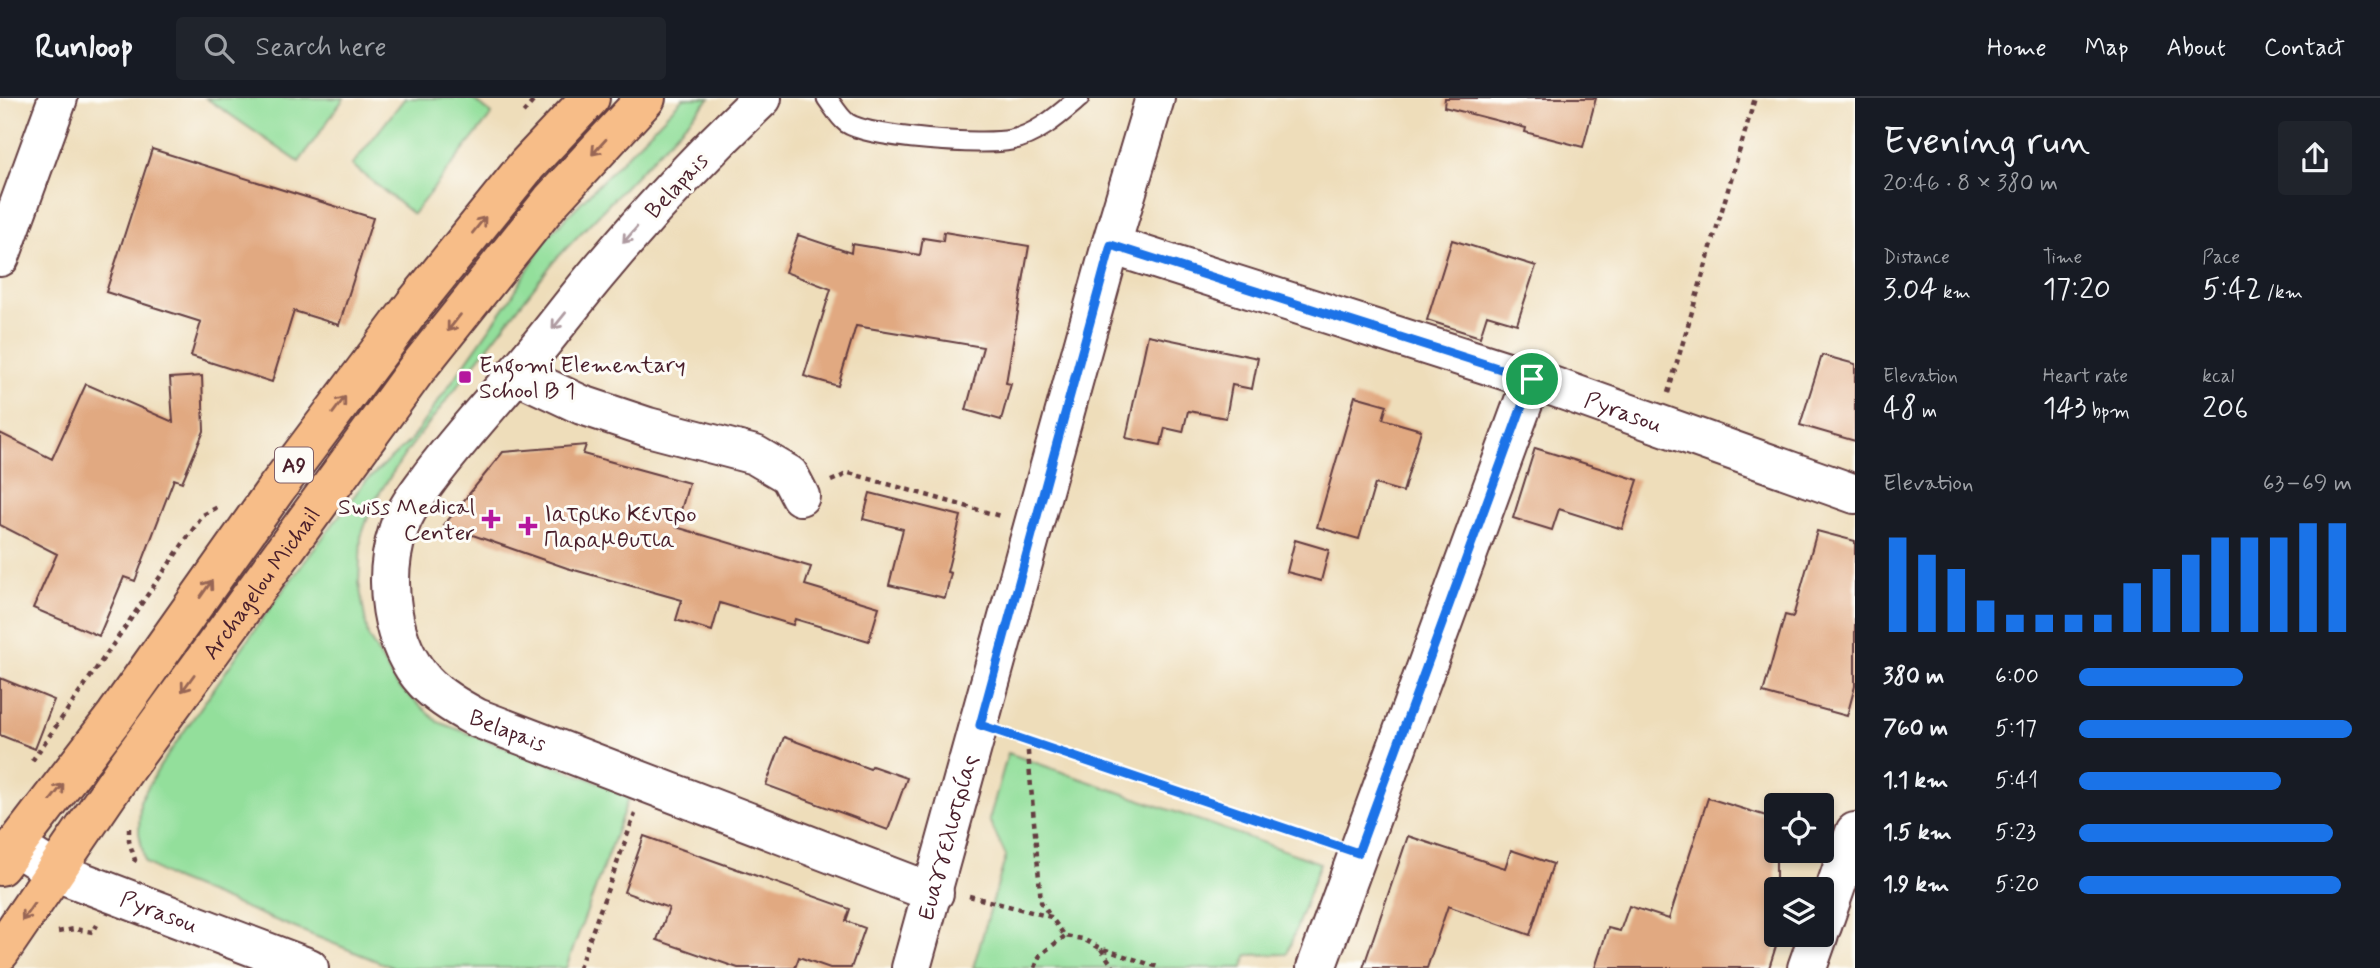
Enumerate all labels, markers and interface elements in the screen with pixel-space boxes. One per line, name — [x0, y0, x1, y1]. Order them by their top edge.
search box — [176, 17, 666, 80]
text: Runloop — [35, 26, 134, 70]
icon: search — [200, 29, 238, 67]
text: Search here — [256, 31, 386, 65]
text: Home — [1987, 33, 2047, 64]
text: Map — [2085, 33, 2129, 64]
text: About — [2167, 33, 2226, 64]
text: Contact — [2264, 33, 2345, 64]
text: Evening run — [1883, 118, 2090, 167]
button: share — [2278, 121, 2352, 195]
one-way arrow — [591, 138, 607, 156]
street label: Belapais — [639, 147, 716, 226]
text: 20:46 · 8 × 380 m — [1883, 169, 2058, 199]
one-way arrow — [471, 216, 486, 234]
one-way arrow — [622, 226, 638, 244]
text: Distance — [1883, 245, 1950, 270]
text: Time — [2043, 245, 2082, 270]
text: Pace — [2202, 245, 2240, 270]
text: 3.04 — [1883, 270, 1938, 309]
text: 17:20 — [2043, 270, 2111, 309]
text: 5:42 — [2202, 270, 2262, 309]
text: km — [1938, 280, 1971, 305]
text: /km — [2262, 280, 2303, 305]
one-way arrow — [552, 311, 567, 330]
one-way arrow — [446, 313, 461, 331]
pin — [1502, 349, 1562, 409]
place label: Engomi Elementary School B 1 — [479, 351, 686, 407]
icon: arrive — [1513, 360, 1551, 398]
text: Elevation — [1883, 364, 1958, 389]
text: Heart rate — [2043, 364, 2128, 389]
text: kcal — [2202, 364, 2234, 389]
marker: Engomi Elementary School B 1 — [457, 369, 473, 385]
street label: Pyrasou — [1580, 386, 1666, 441]
text: 48 — [1883, 389, 1917, 428]
text: 143 — [2043, 389, 2087, 428]
text: 206 — [2202, 389, 2248, 428]
one-way arrow — [332, 396, 347, 414]
text: m — [1917, 399, 1937, 424]
text: bpm — [2087, 399, 2130, 424]
road number: A9 — [275, 448, 313, 482]
text: Elevation — [1883, 469, 1974, 499]
text: 63–69 m — [2263, 469, 2352, 499]
place label: Swiss Medical Center — [338, 493, 475, 549]
place label: Ιατρικο Κεντρο Παραμθυτια — [544, 500, 697, 556]
street label: Archagelou Michail — [197, 502, 328, 666]
marker: Swiss Medical Center — [481, 509, 501, 529]
marker: Ιατρικο Κεντρο Παραμθυτια — [518, 516, 538, 536]
one-way arrow — [199, 580, 213, 599]
text: 380 m — [1883, 662, 1944, 692]
text: 6:00 — [1995, 662, 2039, 692]
one-way arrow — [180, 673, 195, 692]
street label: Belapais — [464, 703, 550, 760]
text: 760 m — [1883, 714, 1948, 744]
text: 5:17 — [1995, 714, 2037, 744]
street label: Ευαγγελιστρίας — [912, 751, 986, 924]
text: 1.1 km — [1883, 766, 1948, 796]
text: 5:41 — [1995, 766, 2038, 796]
one-way arrow — [49, 783, 64, 802]
map controls — [1764, 793, 1834, 947]
button: locate — [1764, 793, 1834, 863]
text: 1.5 km — [1883, 818, 1952, 848]
text: 5:23 — [1995, 818, 2036, 848]
text: 1.9 km — [1883, 870, 1949, 900]
text: 5:20 — [1995, 870, 2039, 900]
button: layers — [1764, 877, 1834, 947]
street label: Pyrasou — [116, 885, 201, 941]
one-way arrow — [21, 902, 35, 921]

